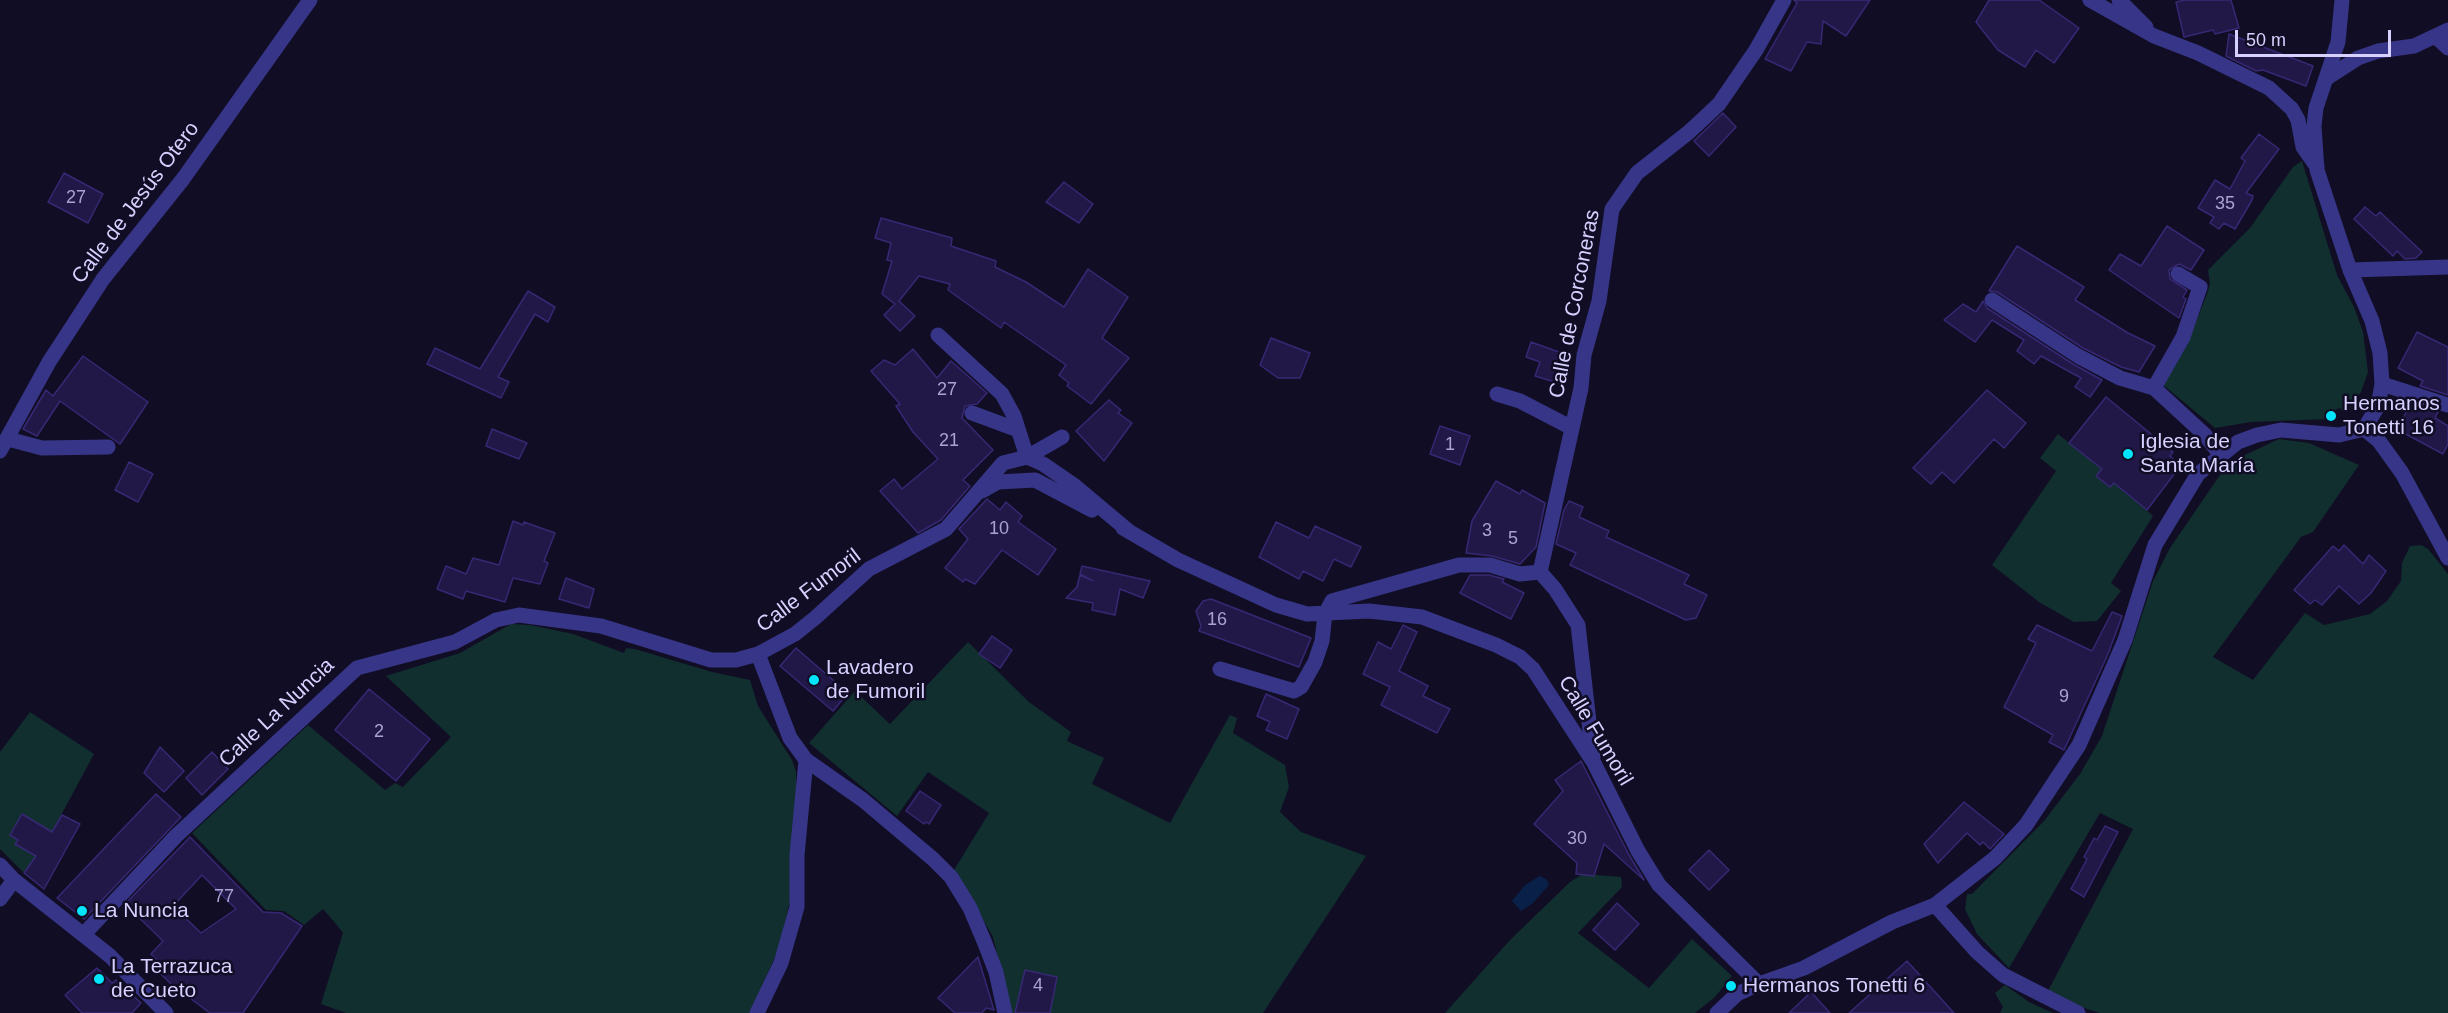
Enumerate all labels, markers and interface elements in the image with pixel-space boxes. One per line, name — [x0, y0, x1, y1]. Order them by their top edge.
scale bar — [2238, 18, 2394, 56]
text: 50 m — [2246, 30, 2286, 50]
street label: Calle de Jesús Otero — [67, 117, 205, 289]
house number: 27 — [66, 187, 86, 209]
house number: 35 — [2215, 193, 2235, 215]
street label: Calle de Corconeras — [1544, 208, 1606, 400]
house number: 27 — [937, 379, 957, 401]
place label: Hermanos Tonetti 16 — [2343, 391, 2440, 441]
marker: Hermanos Tonetti 16 — [2324, 409, 2338, 423]
place label: Iglesia de Santa María — [2140, 429, 2254, 479]
house number: 21 — [939, 430, 959, 452]
house number: 1 — [1445, 434, 1455, 456]
marker: Iglesia de Santa María — [2121, 447, 2135, 461]
house number: 10 — [989, 518, 1009, 540]
house number: 3 — [1482, 520, 1492, 542]
house number: 5 — [1508, 528, 1518, 550]
street label: Calle Fumoril — [752, 544, 866, 638]
house number: 16 — [1207, 609, 1227, 631]
street label: Calle La Nuncia — [214, 653, 340, 773]
place label: Lavadero de Fumoril — [826, 655, 925, 705]
street label: Calle Fumoril — [1552, 671, 1638, 791]
marker: Lavadero de Fumoril — [807, 673, 821, 687]
house number: 9 — [2059, 686, 2069, 708]
house number: 2 — [374, 721, 384, 743]
house number: 30 — [1567, 828, 1587, 850]
house number: 77 — [214, 886, 234, 908]
place label: La Nuncia — [94, 898, 189, 924]
marker: La Nuncia — [75, 904, 89, 918]
place label: La Terrazuca de Cueto — [111, 954, 232, 1004]
marker: La Terrazuca de Cueto — [92, 972, 106, 986]
place label: Hermanos Tonetti 6 — [1743, 973, 1925, 999]
house number: 4 — [1033, 975, 1043, 997]
marker: Hermanos Tonetti 6 — [1724, 979, 1738, 993]

